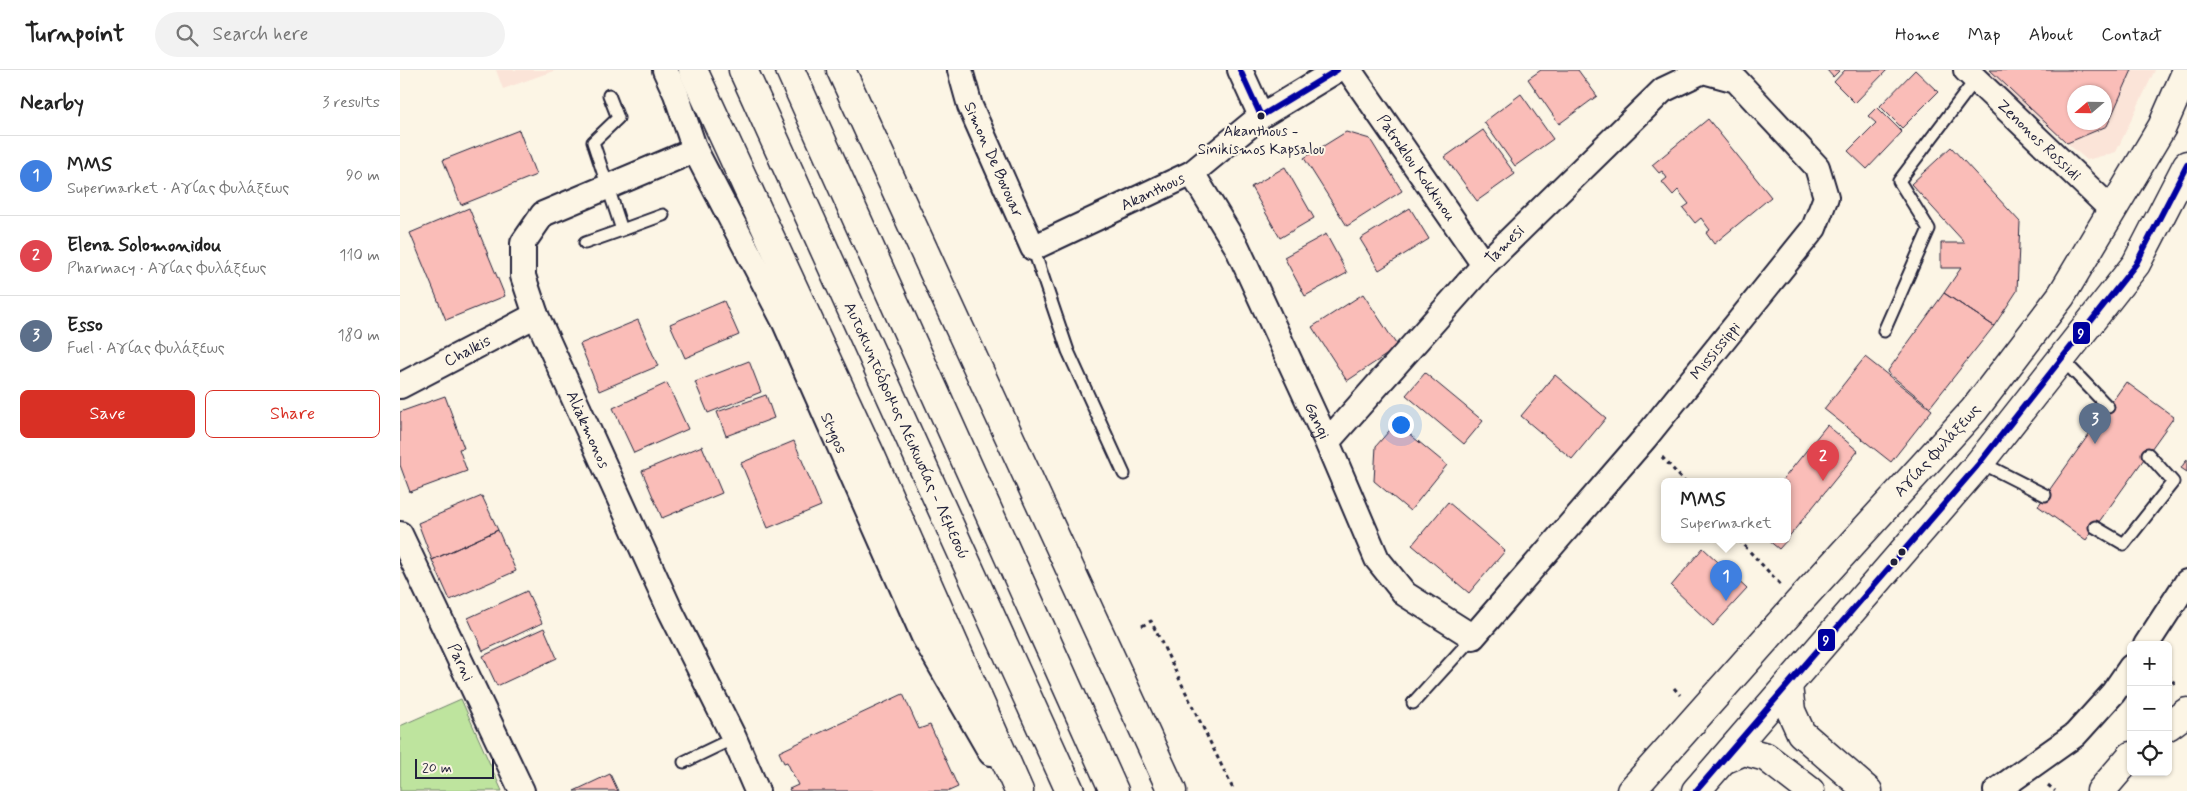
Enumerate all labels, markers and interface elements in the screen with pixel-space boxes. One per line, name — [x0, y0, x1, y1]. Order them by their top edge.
search box — [155, 12, 505, 57]
text: Turnpoint — [25, 19, 125, 50]
icon: search — [173, 21, 201, 49]
text: Search here — [213, 22, 308, 47]
text: Home — [1895, 23, 1940, 47]
text: Map — [1968, 23, 2001, 47]
text: About — [2029, 23, 2073, 47]
text: Contact — [2101, 23, 2162, 47]
north arrow — [2067, 85, 2112, 130]
text: Nearby — [20, 89, 84, 117]
text: 3 results — [322, 92, 380, 113]
street label: Zenonos Rossidi — [1992, 95, 2086, 185]
street label: Simon De Bovouar — [959, 99, 1029, 221]
street label: Patroklou Kokkinou — [1372, 110, 1461, 226]
marker: Akanthous - Sinikismos Kapsalou — [1256, 111, 1266, 121]
place label: Akanthous - Sinikismos Kapsalou — [1198, 122, 1324, 160]
text: MMS — [67, 153, 112, 178]
text: 1 — [32, 165, 40, 186]
text: 90 m — [346, 165, 380, 186]
street label: Akanthous — [1117, 167, 1188, 216]
text: Supermarket · Αγίας Φυλάξεως — [67, 178, 289, 199]
street label: Tamesi — [1481, 220, 1530, 269]
text: Elena Solomonidou — [67, 233, 221, 258]
text: 2 — [32, 245, 40, 266]
text: 110 m — [339, 245, 380, 266]
text: Pharmacy · Αγίας Φυλάξεως — [67, 258, 266, 279]
street label: Αυτοκινητόδρομος Λευκωσίας - Λεμεσού — [839, 299, 974, 563]
text: Esso — [67, 313, 103, 338]
street label: Mississippi — [1685, 317, 1745, 384]
line badge: 9 — [2072, 321, 2091, 345]
text: 3 — [32, 325, 40, 346]
text: 180 m — [337, 325, 380, 346]
text: 9 — [2078, 325, 2085, 343]
street label: Chalkis — [440, 330, 494, 372]
text: Fuel · Αγίας Φυλάξεως — [67, 338, 225, 359]
street label: Aliakmonos — [561, 387, 615, 472]
button: Save — [20, 390, 195, 438]
button: Share — [205, 390, 380, 438]
street label: Gangi — [1300, 399, 1335, 443]
street label: Αγίας Φυλάξεως — [1889, 400, 1985, 501]
pin: 3 — [2079, 403, 2111, 444]
street label: Stygos — [815, 409, 852, 457]
your location — [1388, 412, 1414, 438]
pin: 2 — [1807, 440, 1839, 481]
popup — [1661, 478, 1791, 543]
text: MMS — [1680, 488, 1725, 513]
text: Supermarket — [1680, 513, 1772, 534]
unlabelled marker — [1897, 547, 1907, 557]
unlabelled marker — [1889, 557, 1899, 567]
pin: 1 — [1710, 560, 1742, 601]
line badge: 9 — [1817, 628, 1836, 652]
text: 9 — [1823, 632, 1830, 650]
street label: Parni — [443, 640, 479, 685]
map controls — [2127, 641, 2172, 776]
button: + — [2127, 641, 2172, 686]
button: − — [2127, 686, 2172, 731]
button: locate — [2127, 731, 2172, 776]
scale bar — [415, 756, 494, 779]
text: 20 m — [422, 759, 452, 777]

